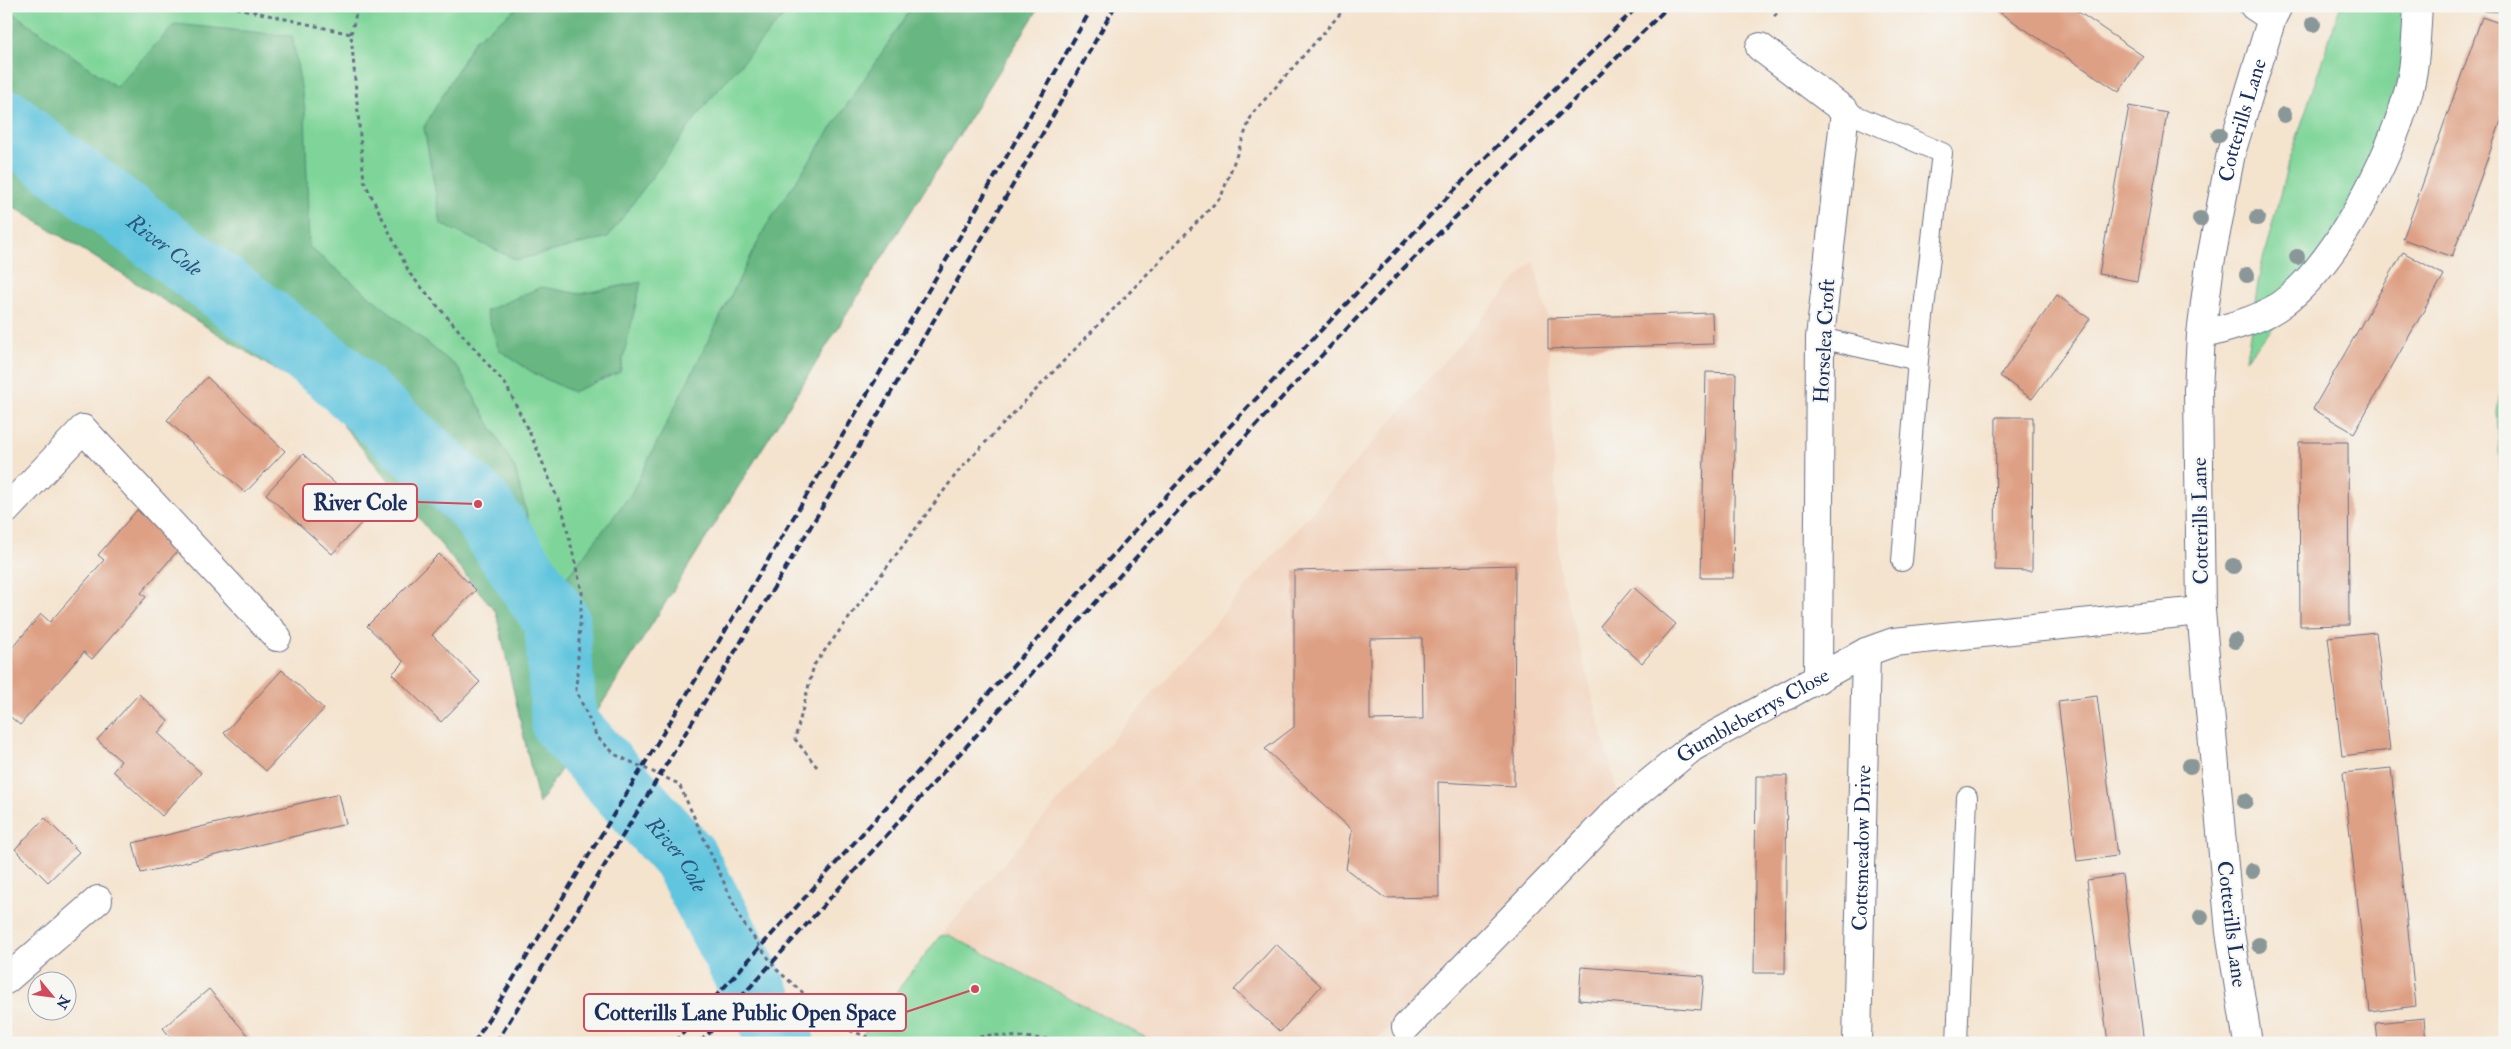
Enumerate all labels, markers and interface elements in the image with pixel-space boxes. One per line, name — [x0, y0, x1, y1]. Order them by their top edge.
street label: Cotterills Lane — [2213, 55, 2273, 184]
water label: River Cole — [120, 207, 209, 283]
street label: Horselea Croft — [1808, 278, 1841, 404]
street label: Cotterills Lane — [2186, 457, 2215, 585]
callout: River Cole — [303, 484, 417, 521]
text: River Cole — [313, 489, 408, 517]
street label: Gumbleberrys Close — [1671, 662, 1834, 769]
street label: Cottsmeadow Drive — [1847, 765, 1877, 931]
water label: River Cole — [639, 810, 714, 898]
street label: Cotterills Lane — [2210, 859, 2253, 989]
north arrow — [28, 972, 78, 1022]
text: N — [52, 992, 74, 1012]
callout: Cotterills Lane Public Open Space — [584, 994, 906, 1031]
text: Cotterills Lane Public Open Space — [594, 999, 897, 1028]

